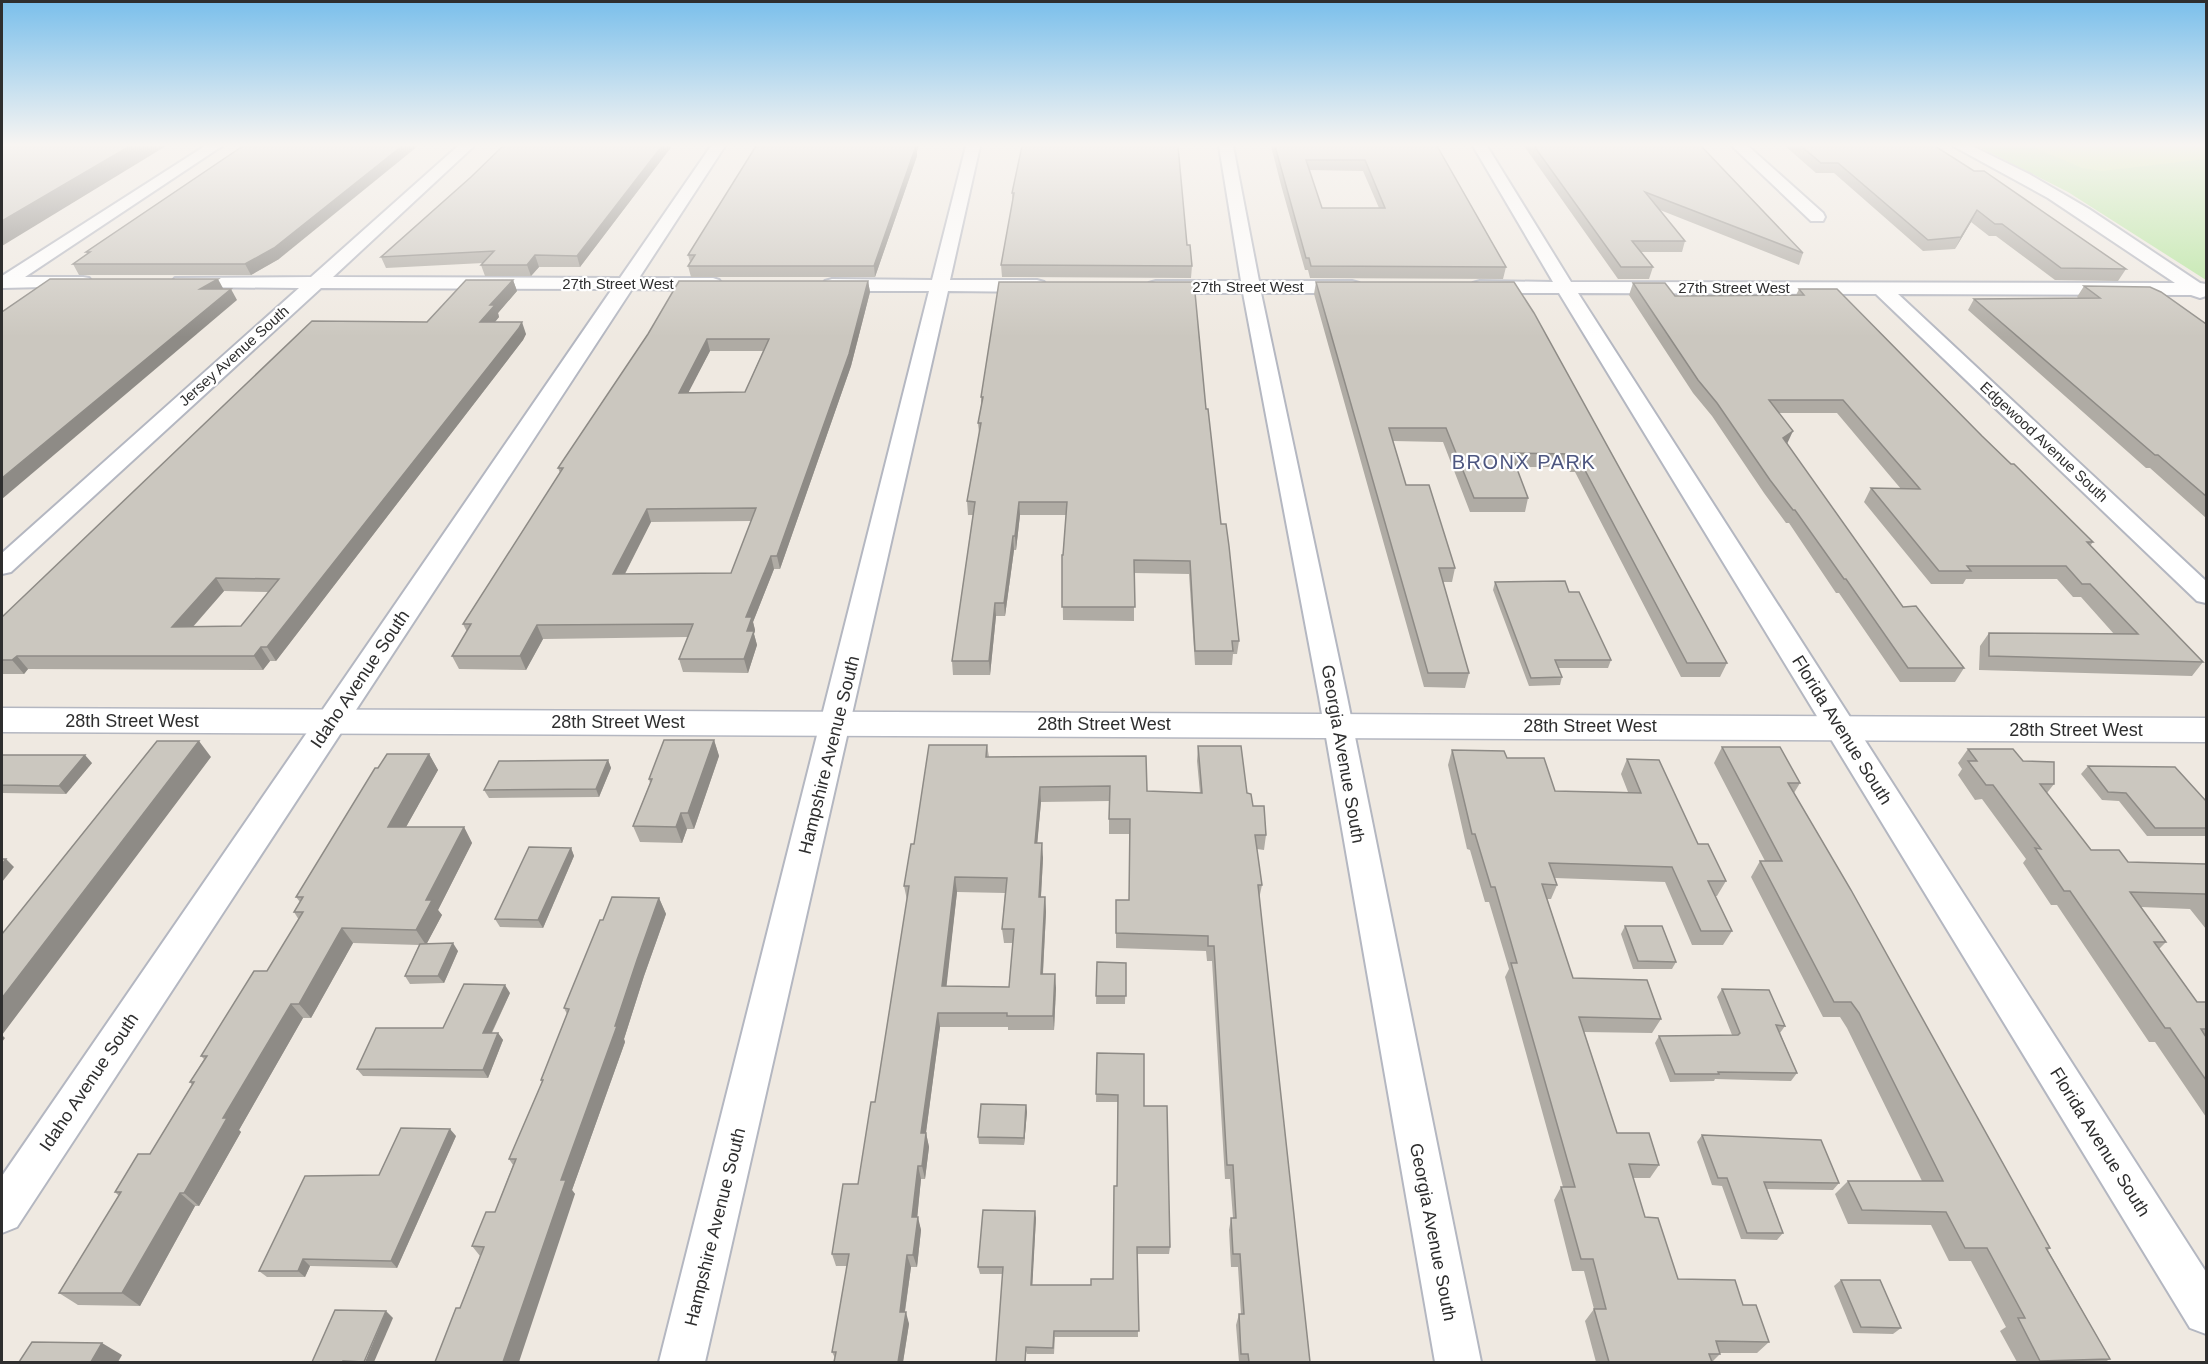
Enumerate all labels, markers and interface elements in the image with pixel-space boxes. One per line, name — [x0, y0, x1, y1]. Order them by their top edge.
street label: 27th Street West — [562, 275, 675, 292]
street label: 27th Street West — [1192, 278, 1305, 295]
street label: 27th Street West — [1678, 279, 1791, 296]
street label: Jersey Avenue South — [175, 302, 292, 409]
street label: Edgewood Avenue South — [1977, 378, 2112, 505]
district label: BRONX PARK — [1452, 451, 1596, 473]
street label: Idaho Avenue South — [306, 606, 414, 752]
street label: Florida Avenue South — [1788, 652, 1896, 808]
street label: Hampshire Avenue South — [795, 654, 863, 856]
street label: Georgia Avenue South — [1317, 663, 1369, 845]
street label: 28th Street West — [65, 711, 199, 731]
street label: 28th Street West — [551, 712, 685, 732]
street label: 28th Street West — [1037, 714, 1171, 734]
street label: 28th Street West — [1523, 716, 1657, 736]
street label: 28th Street West — [2009, 720, 2143, 740]
street label: Idaho Avenue South — [35, 1009, 143, 1155]
street label: Florida Avenue South — [2046, 1064, 2154, 1220]
street label: Hampshire Avenue South — [681, 1126, 749, 1328]
street label: Georgia Avenue South — [1406, 1141, 1460, 1323]

